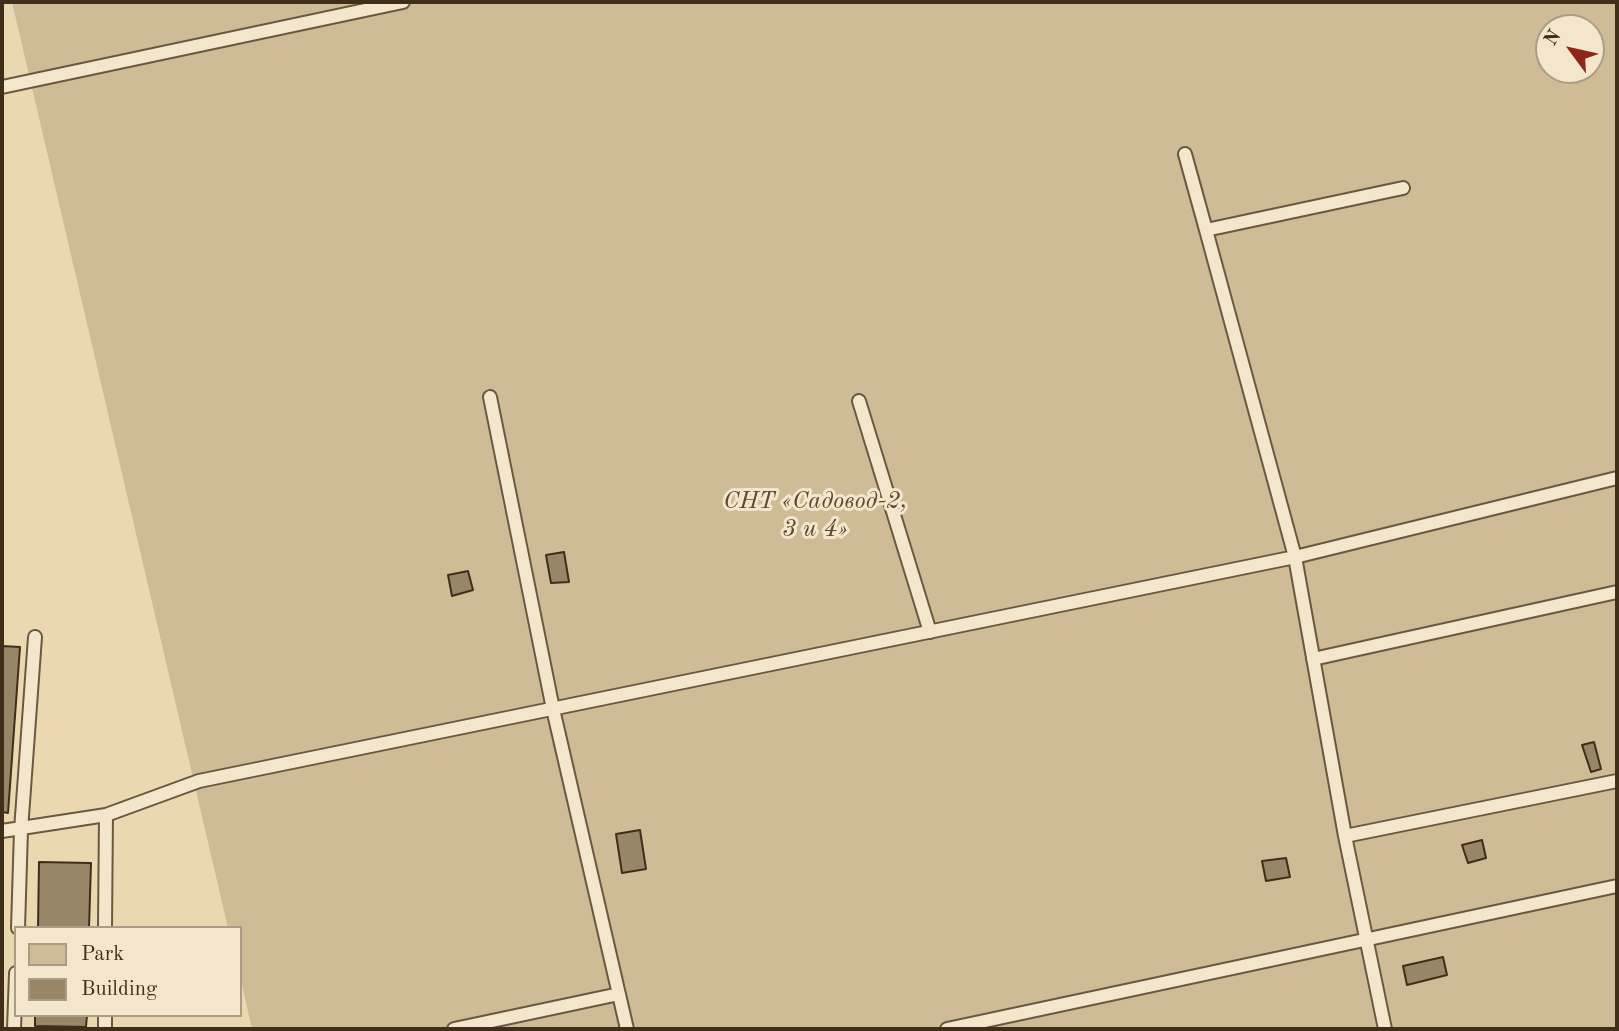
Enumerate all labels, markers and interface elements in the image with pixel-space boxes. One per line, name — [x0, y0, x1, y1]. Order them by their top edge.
north arrow — [1535, 14, 1605, 84]
text: N — [1542, 27, 1566, 50]
park label: СНТ «Садовод-2, 3 и 4» — [723, 488, 907, 544]
legend — [14, 926, 242, 1017]
text: Park — [81, 944, 124, 965]
text: Building — [81, 979, 157, 1000]

